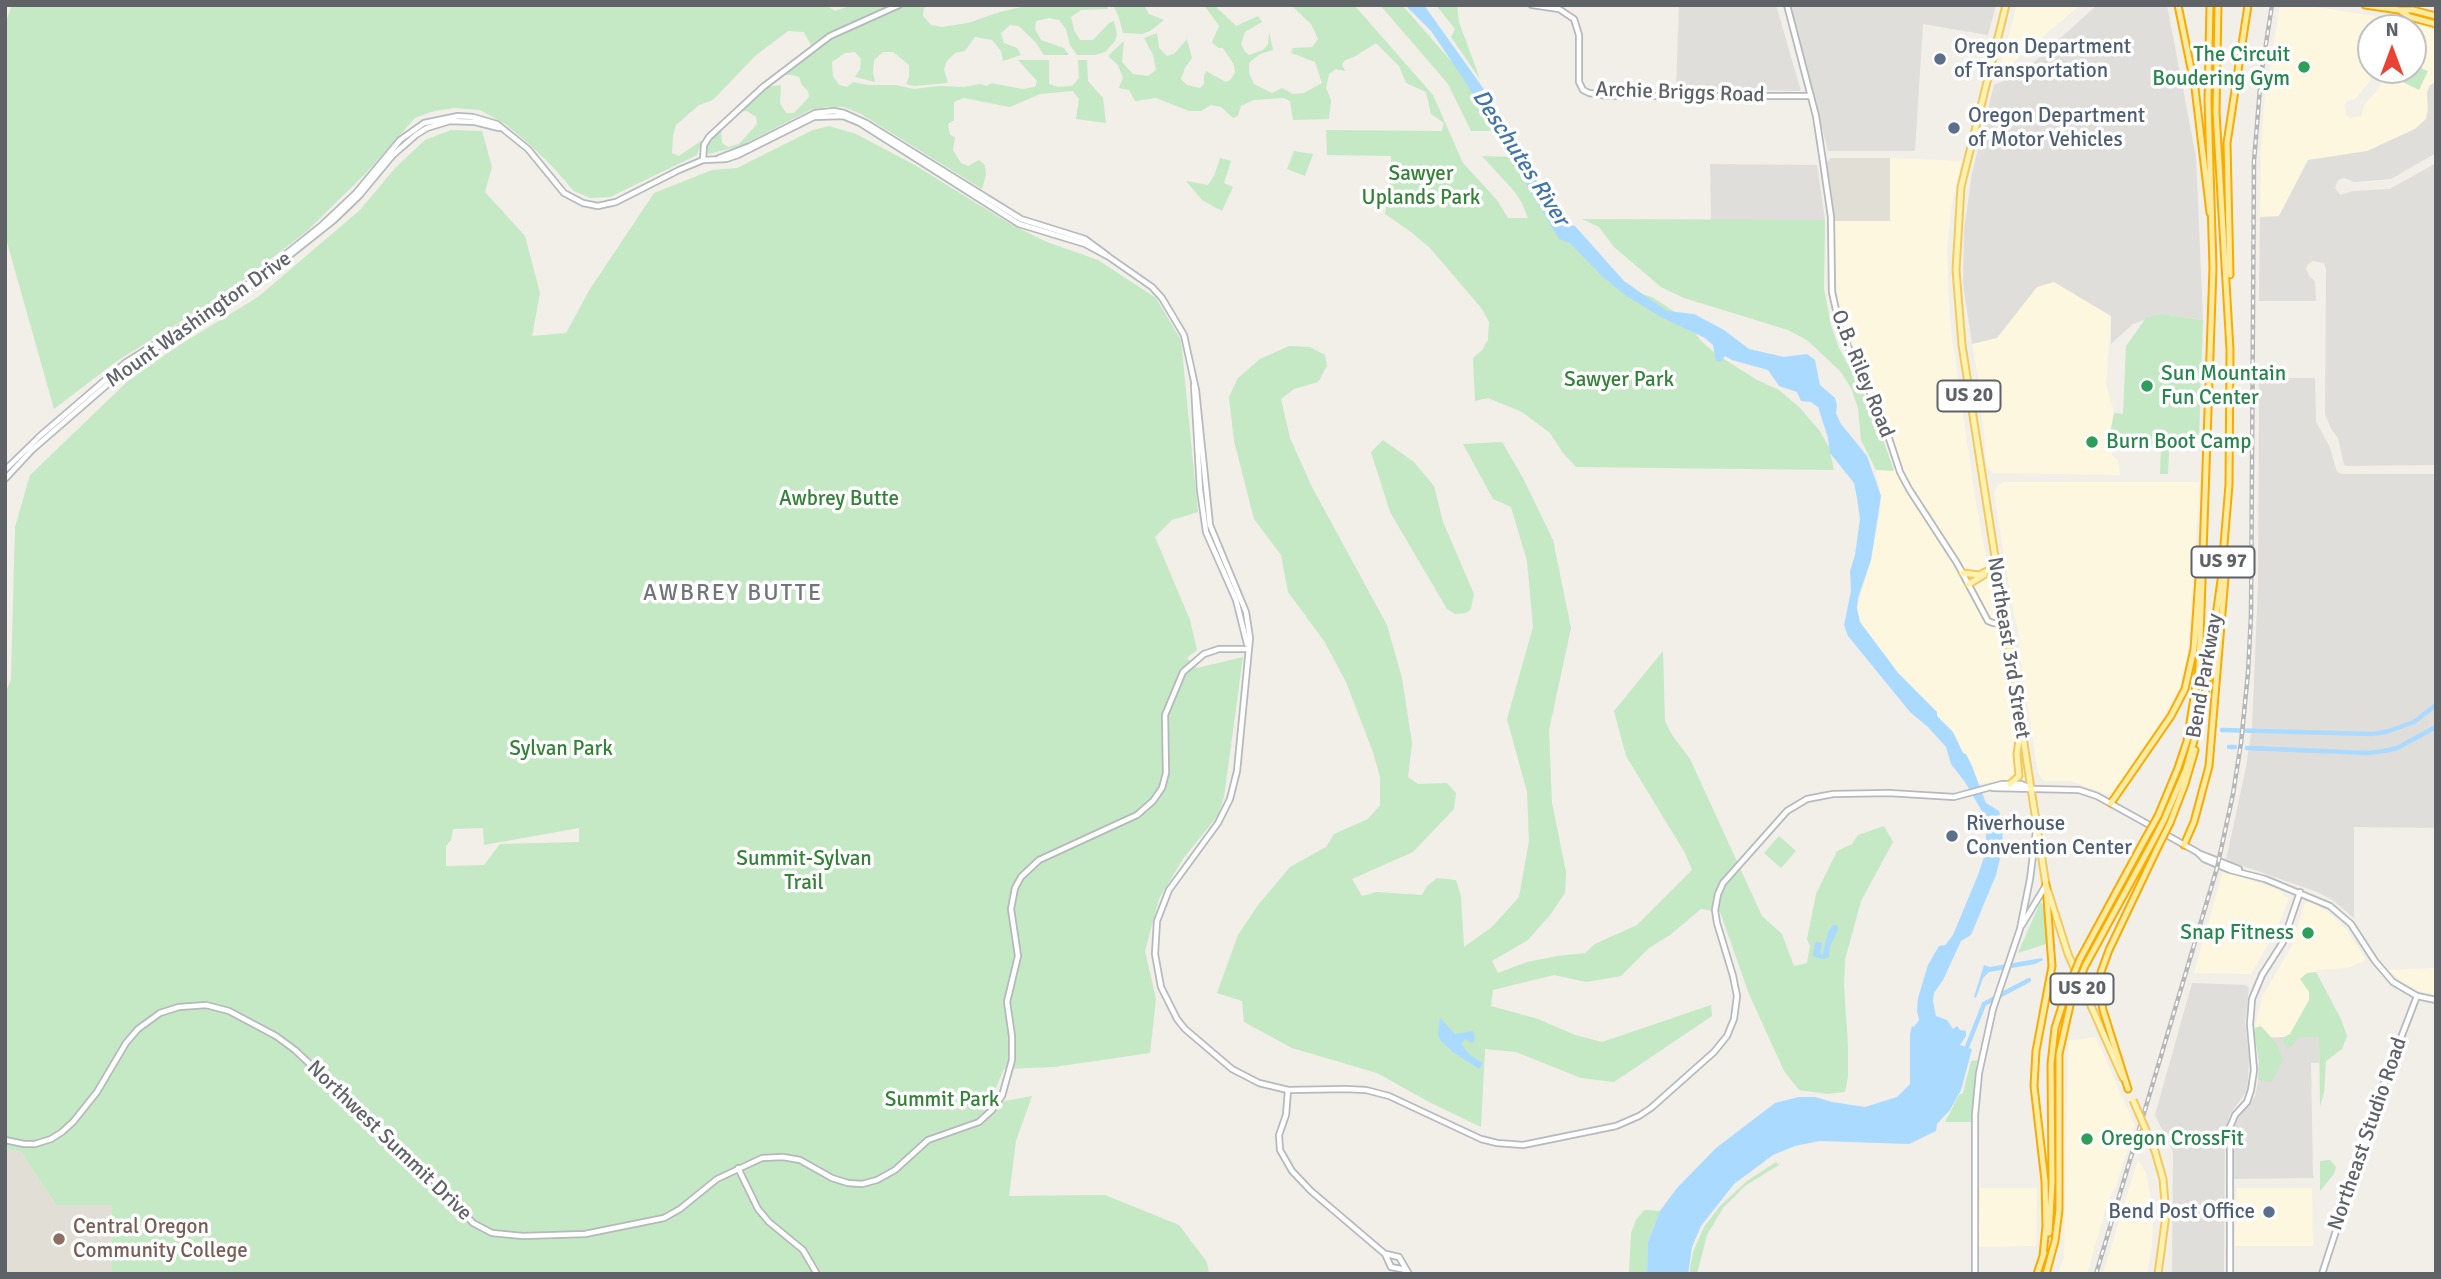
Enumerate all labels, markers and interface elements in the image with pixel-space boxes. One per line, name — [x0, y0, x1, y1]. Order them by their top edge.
north arrow — [2357, 14, 2427, 84]
text: N — [2385, 18, 2399, 42]
place label: Oregon Department of Transportation — [1954, 34, 2131, 84]
place label: The Circuit Boudering Gym — [2152, 42, 2290, 92]
marker: Oregon Department of Transportation — [1932, 51, 1948, 67]
marker: The Circuit Boudering Gym — [2296, 59, 2312, 75]
street label: Archie Briggs Road — [1595, 77, 1765, 109]
water label: Deschutes River — [1466, 85, 1574, 231]
place label: Oregon Department of Motor Vehicles — [1968, 103, 2145, 153]
marker: Oregon Department of Motor Vehicles — [1946, 120, 1962, 136]
park label: Sawyer Uplands Park — [1362, 161, 1480, 211]
street label: Mount Washington Drive — [101, 246, 297, 394]
street label: O.B. Riley Road — [1825, 306, 1899, 442]
place label: Sun Mountain Fun Center — [2161, 361, 2286, 411]
park label: Sawyer Park — [1564, 367, 1674, 393]
marker: Sun Mountain Fun Center — [2139, 378, 2155, 394]
road number: US 20 — [1938, 380, 2000, 412]
place label: Burn Boot Camp — [2106, 429, 2251, 455]
marker: Burn Boot Camp — [2084, 434, 2100, 450]
park label: Awbrey Butte — [779, 486, 899, 512]
road number: US 97 — [2192, 547, 2254, 578]
street label: Northeast 3rd Street — [1981, 555, 2035, 741]
district label: AWBREY BUTTE — [644, 580, 822, 608]
street label: Bend Parkway — [2182, 612, 2228, 740]
park label: Sylvan Park — [509, 736, 613, 762]
place label: Riverhouse Convention Center — [1966, 811, 2132, 861]
marker: Riverhouse Convention Center — [1944, 828, 1960, 844]
park label: Summit-Sylvan Trail — [736, 846, 872, 896]
place label: Snap Fitness — [2180, 920, 2294, 946]
marker: Snap Fitness — [2300, 925, 2316, 941]
road number: US 20 — [2050, 973, 2114, 1004]
street label: Northeast Studio Road — [2323, 1034, 2413, 1234]
street label: Northwest Summit Drive — [301, 1056, 477, 1226]
park label: Summit Park — [885, 1087, 999, 1113]
place label: Oregon CrossFit — [2101, 1126, 2244, 1152]
marker: Oregon CrossFit — [2079, 1131, 2095, 1147]
place label: Bend Post Office — [2108, 1199, 2255, 1225]
marker: Bend Post Office — [2261, 1204, 2277, 1220]
place label: Central Oregon Community College — [73, 1214, 248, 1264]
marker: Central Oregon Community College — [51, 1231, 67, 1247]

